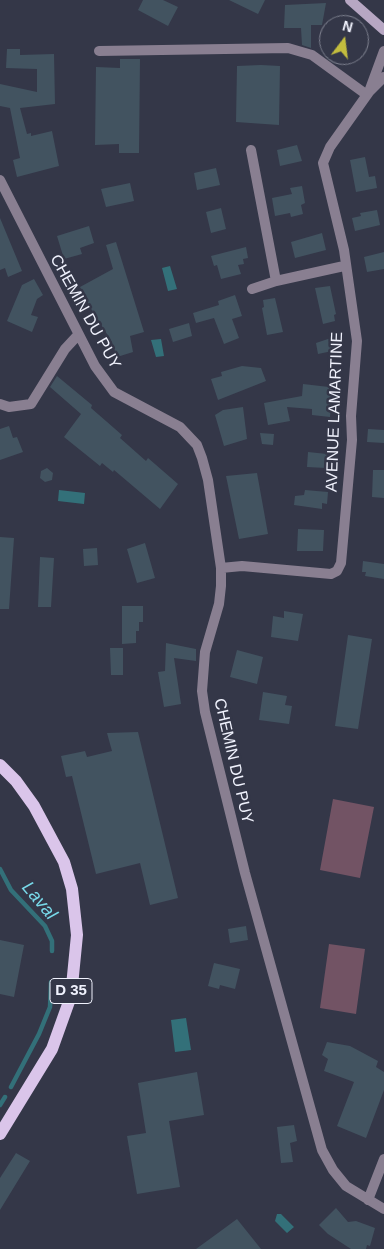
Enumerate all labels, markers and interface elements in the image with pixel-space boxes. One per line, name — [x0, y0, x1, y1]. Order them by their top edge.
north arrow — [319, 15, 369, 65]
text: N — [341, 17, 355, 36]
street label: CHEMIN DU PUY — [46, 251, 124, 373]
street label: AVENUE LAMARTINE — [323, 332, 347, 492]
street label: CHEMIN DU PUY — [209, 696, 257, 826]
water label: Laval — [17, 878, 61, 924]
road number: D 35 — [50, 978, 92, 1004]

